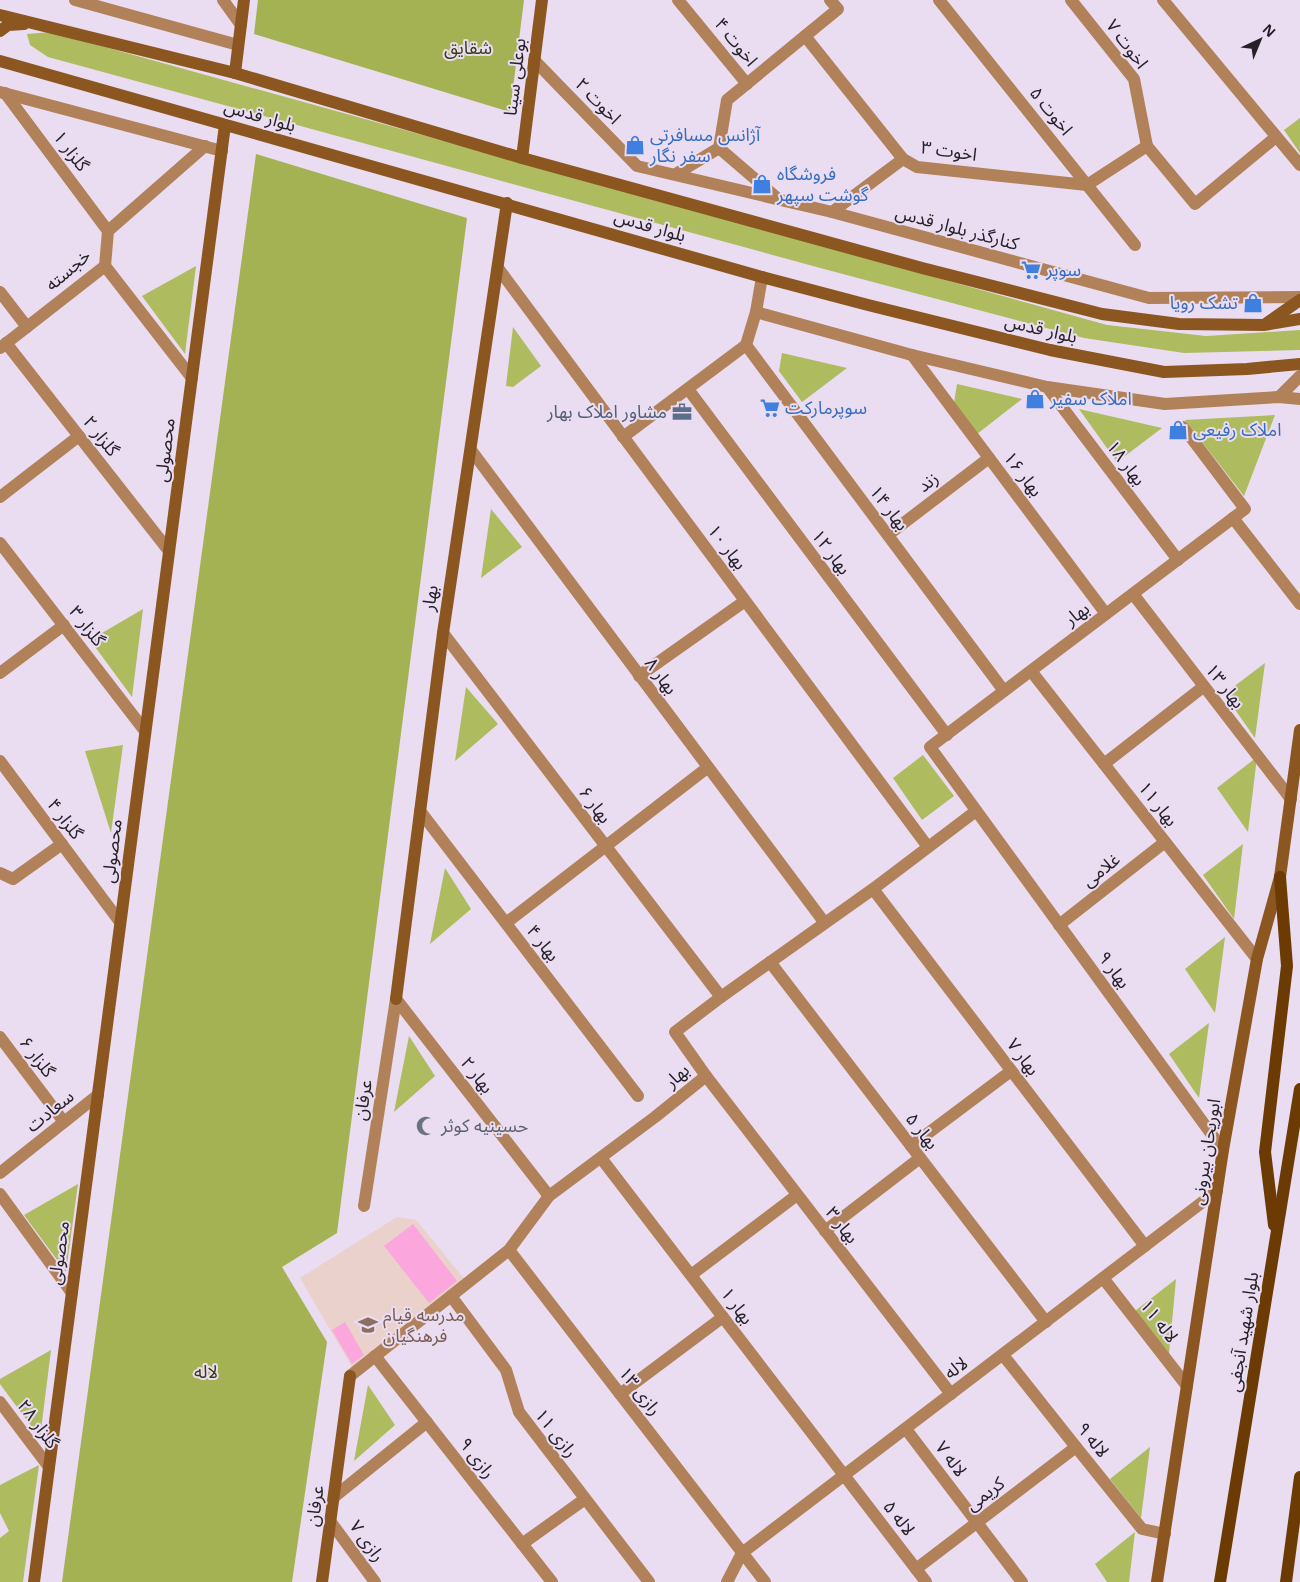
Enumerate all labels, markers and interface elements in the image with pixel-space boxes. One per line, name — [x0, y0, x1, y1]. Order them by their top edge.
street label: اخوت ۴ — [710, 12, 764, 71]
street label: اخوت ۷ — [1101, 14, 1154, 73]
north arrow — [1235, 15, 1285, 65]
text: N — [1259, 19, 1280, 41]
park label: شقایق — [444, 35, 492, 59]
street label: بوعلی سینا — [497, 37, 531, 117]
street label: اخوت ۲ — [571, 72, 627, 129]
street label: اخوت ۵ — [1025, 81, 1079, 140]
street label: بلوار قدس — [222, 93, 299, 137]
place label: آژانس مسافرتی سفر نگار — [649, 122, 761, 167]
street label: گلزار ۱ — [49, 125, 95, 176]
shop icon: آژانس مسافرتی سفر نگار — [624, 134, 646, 156]
street label: اخوت ۳ — [920, 134, 979, 166]
place label: فروشگاه گوشت سپهر — [776, 161, 869, 206]
shop icon: فروشگاه گوشت سپهر — [751, 173, 773, 195]
street label: کنارگذر بلوار قدس — [893, 199, 1022, 255]
street label: بلوار قدس — [612, 203, 689, 247]
street label: خجسته — [40, 243, 95, 296]
place label: سوپر — [1045, 257, 1081, 281]
supermarket icon: سوپر — [1020, 259, 1042, 281]
place label: تشک رویا — [1170, 290, 1238, 314]
shop icon: تشک رویا — [1242, 292, 1264, 314]
street label: بلوار قدس — [1003, 308, 1080, 348]
place label: املاک سفیر — [1049, 386, 1132, 410]
shop icon: املاک سفیر — [1024, 388, 1046, 410]
place label: سوپرمارکت — [785, 395, 867, 419]
supermarket icon: سوپرمارکت — [759, 397, 781, 419]
place label: مشاور املاک بهار — [546, 399, 667, 423]
office icon: مشاور املاک بهار — [671, 401, 693, 423]
street label: گلزار ۲ — [78, 410, 126, 461]
street label: محصولی — [148, 416, 180, 483]
place label: املاک رفیعی — [1193, 417, 1281, 441]
shop icon: املاک رفیعی — [1167, 419, 1189, 441]
street label: بهار ۱۸ — [1102, 435, 1152, 490]
street label: بهار ۱۶ — [999, 446, 1049, 501]
street label: زند — [912, 465, 943, 497]
street label: بهار ۱۴ — [865, 480, 915, 535]
street label: بهار ۱۰ — [703, 519, 753, 574]
street label: بهار ۱۲ — [807, 524, 857, 579]
street label: بهار — [415, 583, 443, 613]
street label: بهار — [1058, 596, 1094, 631]
street label: گلزار ۳ — [64, 600, 112, 651]
street label: بهار ۸ — [640, 652, 684, 699]
street label: بهار ۱۳ — [1201, 658, 1251, 713]
street label: بهار ۱۱ — [1134, 776, 1184, 831]
street label: بهار ۶ — [574, 781, 618, 828]
street label: گلزار ۴ — [43, 793, 89, 844]
street label: محصولی — [95, 817, 127, 884]
street label: غلامی — [1076, 847, 1125, 892]
street label: بهار ۴ — [522, 919, 566, 966]
street label: بهار ۹ — [1093, 946, 1137, 993]
street label: گلزار ۶ — [15, 1031, 61, 1082]
street label: بهار ۷ — [1002, 1033, 1046, 1080]
street label: بهار ۲ — [456, 1051, 500, 1098]
street label: بهار — [658, 1058, 694, 1093]
street label: عرفان — [347, 1078, 377, 1122]
street label: سعادت — [20, 1084, 78, 1137]
street label: ابوریحان بیرونی — [1185, 1097, 1225, 1207]
street label: بهار ۵ — [901, 1107, 945, 1154]
place label: حسینیه کوثر — [440, 1113, 528, 1137]
mosque icon: حسینیه کوثر — [415, 1115, 437, 1137]
street label: بهار ۳ — [821, 1201, 865, 1248]
street label: محصولی — [42, 1219, 74, 1286]
street label: بلوار شهید آنجفی — [1221, 1270, 1263, 1394]
street label: بهار ۱ — [716, 1282, 760, 1329]
street label: لاله ۱۱ — [1135, 1294, 1184, 1347]
place label: مدرسه قیام فرهنگیان — [383, 1302, 464, 1347]
school or university icon: مدرسه قیام فرهنگیان — [357, 1314, 379, 1336]
street label: لاله — [939, 1350, 972, 1384]
park label: لاله — [194, 1359, 218, 1383]
street label: رازی ۱۳ — [614, 1361, 667, 1420]
street label: گلزار ۲۸ — [12, 1394, 65, 1453]
street label: رازی ۱۱ — [530, 1403, 583, 1462]
street label: لاله ۹ — [1072, 1417, 1115, 1462]
street label: رازی ۹ — [454, 1432, 501, 1483]
street label: لاله ۷ — [931, 1436, 973, 1481]
street label: کریمی — [960, 1470, 1009, 1516]
street label: عرفان — [299, 1484, 329, 1528]
street label: لاله ۵ — [878, 1495, 921, 1540]
street label: رازی ۷ — [345, 1515, 391, 1566]

